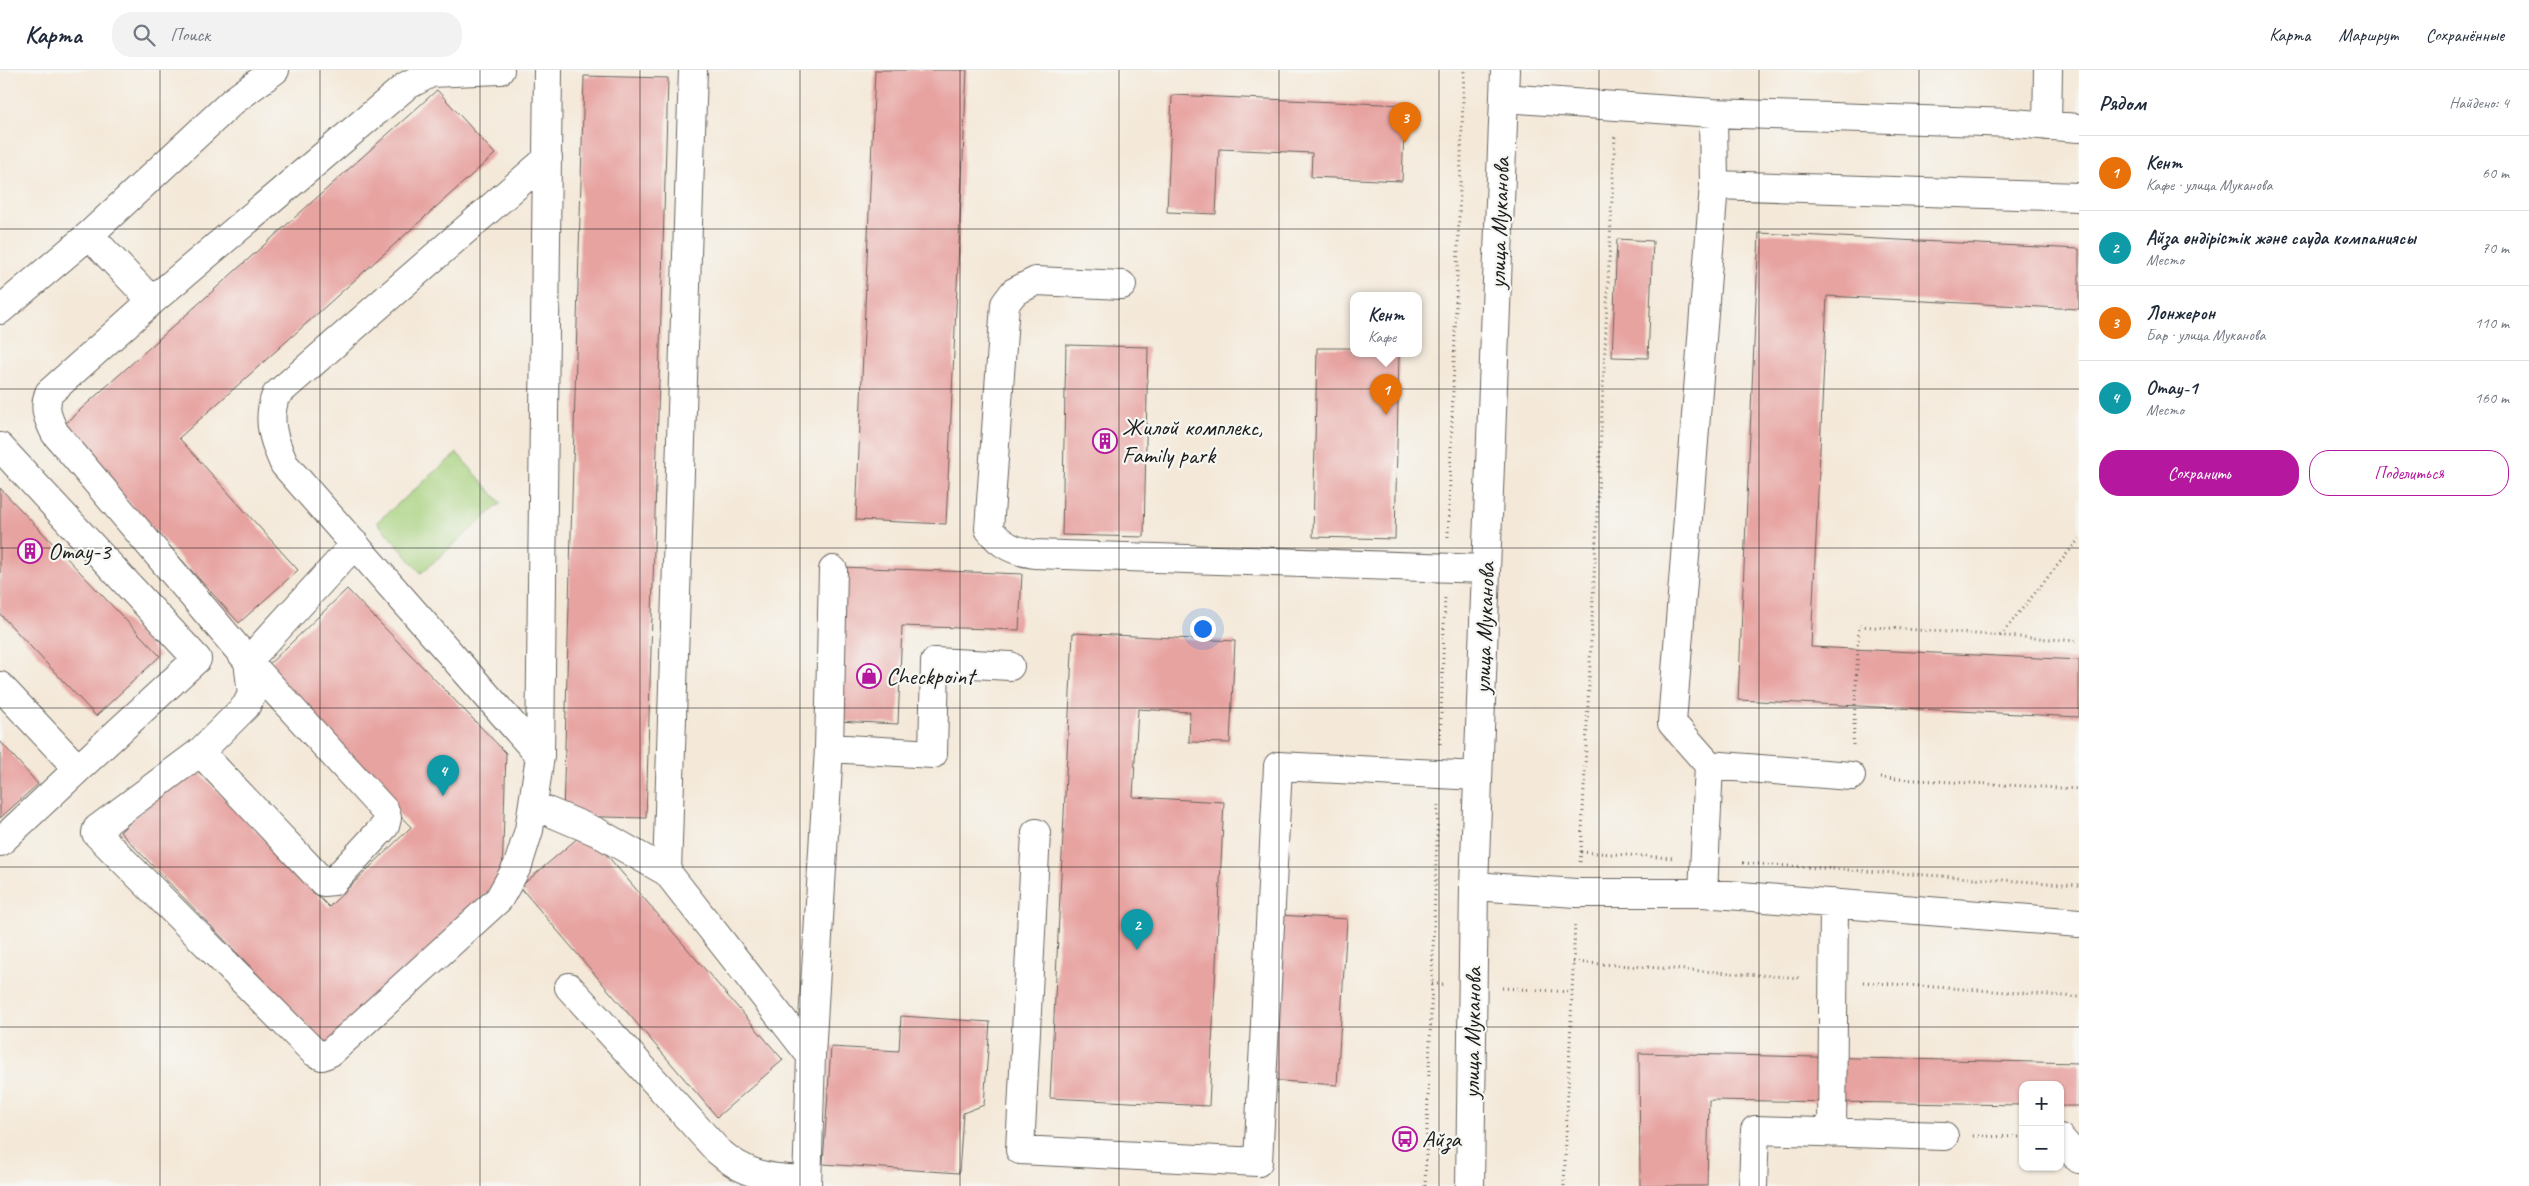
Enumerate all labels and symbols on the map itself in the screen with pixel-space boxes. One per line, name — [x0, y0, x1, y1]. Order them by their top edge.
pin: 3 — [1389, 102, 1421, 143]
street label: улица Муканова — [1482, 155, 1516, 291]
pin: 1 — [1370, 374, 1402, 415]
place label: Жилой комплекс, Family park — [1122, 412, 1263, 470]
building icon: Жилой комплекс, Family park — [1092, 428, 1118, 454]
place label: Отау-3 — [48, 536, 113, 566]
building icon: Отау-3 — [17, 538, 43, 564]
street label: улица Муканова — [1467, 560, 1501, 696]
your location — [1190, 616, 1216, 642]
place label: Checkpoint — [886, 661, 977, 691]
shop icon: Checkpoint — [856, 663, 882, 689]
pin: 4 — [427, 755, 459, 796]
pin: 2 — [1121, 909, 1153, 950]
street label: улица Муканова — [1456, 966, 1488, 1101]
place label: Айза — [1422, 1124, 1462, 1155]
bus stop icon: Айза — [1392, 1126, 1418, 1152]

